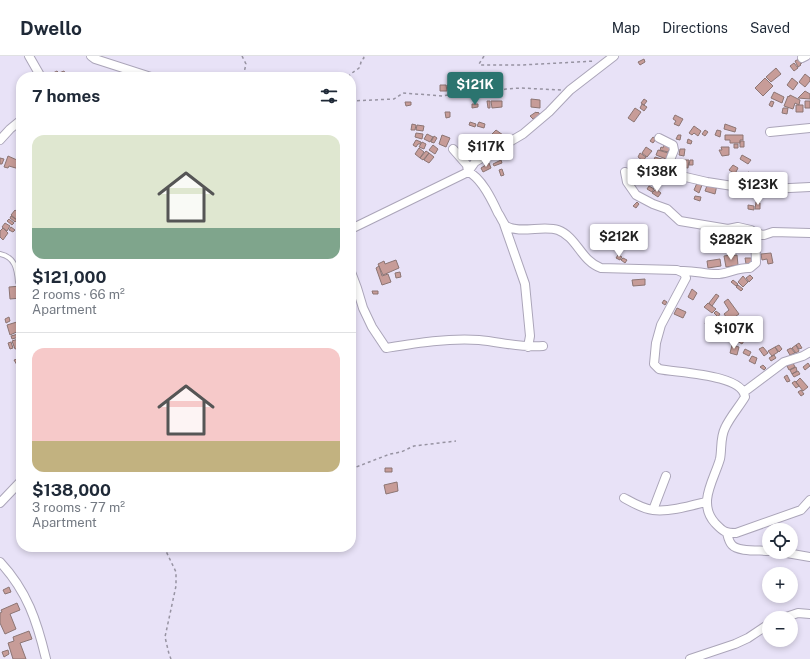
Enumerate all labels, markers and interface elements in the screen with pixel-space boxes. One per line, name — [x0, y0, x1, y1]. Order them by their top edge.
text: Dwello — [20, 17, 82, 39]
text: Map — [612, 20, 640, 36]
text: Directions — [662, 20, 728, 36]
text: Saved — [750, 20, 790, 36]
pin: $121K — [447, 72, 503, 106]
text: $121K — [456, 77, 494, 92]
icon: filters — [318, 85, 340, 107]
text: 7 homes — [32, 86, 100, 106]
pin: $117K — [458, 134, 514, 168]
text: $117K — [467, 139, 505, 154]
pin: $138K — [629, 159, 685, 193]
icon: home — [150, 161, 222, 233]
text: $138K — [636, 164, 678, 179]
pin: $123K — [730, 172, 786, 206]
text: $123K — [738, 177, 778, 192]
pin: $212K — [591, 224, 647, 258]
pin: $282K — [703, 227, 759, 261]
text: $212K — [599, 229, 639, 244]
text: $282K — [709, 232, 753, 247]
text: $121,000 — [32, 267, 106, 287]
text: 2 rooms · 66 m² — [32, 287, 125, 302]
text: Apartment — [32, 302, 97, 317]
pin: $107K — [706, 316, 762, 350]
text: $107K — [714, 321, 754, 336]
icon: home — [150, 374, 222, 446]
text: $138,000 — [32, 480, 111, 500]
text: 3 rooms · 77 m² — [32, 500, 125, 515]
text: Apartment — [32, 515, 97, 530]
map controls — [762, 523, 798, 647]
button: locate — [762, 523, 798, 559]
button: + — [762, 567, 798, 603]
button: − — [762, 611, 798, 647]

